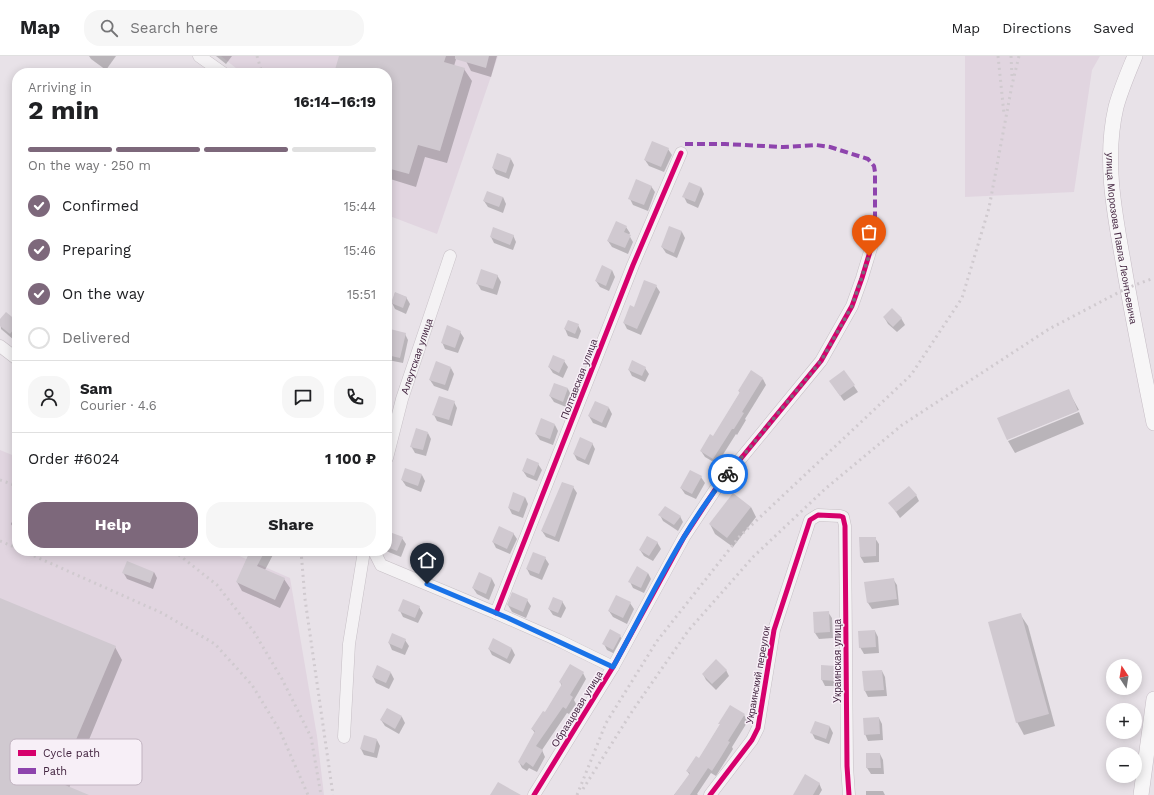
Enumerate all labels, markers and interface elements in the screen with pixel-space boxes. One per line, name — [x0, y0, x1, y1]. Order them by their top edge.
search box — [84, 10, 364, 46]
text: Map — [20, 16, 60, 39]
icon: search — [98, 17, 120, 39]
text: Search here — [130, 19, 218, 37]
text: Map — [952, 20, 980, 36]
text: Directions — [1002, 20, 1071, 36]
text: Saved — [1093, 20, 1134, 36]
text: Arriving in — [28, 80, 92, 95]
text: 16:14–16:19 — [294, 93, 376, 111]
text: 2 min — [28, 95, 99, 125]
street label: улица Морозова Павла Леонтьевича — [1105, 153, 1140, 325]
text: On the way · 250 m — [28, 158, 151, 173]
icon: check — [28, 195, 50, 217]
text: Confirmed — [62, 197, 139, 215]
text: 15:44 — [344, 199, 376, 214]
pin — [852, 215, 886, 256]
icon: bag — [858, 221, 880, 243]
icon: check — [28, 239, 50, 261]
text: Preparing — [62, 241, 131, 259]
text: 15:46 — [344, 243, 376, 258]
icon: check — [28, 283, 50, 305]
text: On the way — [62, 285, 144, 303]
text: 15:51 — [347, 287, 376, 302]
street label: Алеутская улица — [399, 317, 434, 395]
text: Delivered — [62, 329, 130, 347]
street label: Полтавская улица — [559, 337, 600, 421]
button: person — [28, 376, 70, 418]
button: chat — [282, 376, 324, 418]
button: phone — [334, 376, 376, 418]
text: Sam — [80, 380, 112, 398]
text: Courier · 4.6 — [80, 398, 157, 413]
text: Order #6024 — [28, 450, 119, 468]
text: 1 100 ₽ — [325, 450, 376, 468]
courier — [708, 454, 748, 494]
icon: bike — [717, 463, 739, 485]
button: Help — [28, 502, 198, 548]
button: Share — [206, 502, 376, 548]
pin — [410, 543, 444, 584]
icon: home — [416, 549, 438, 571]
street label: Украинская улица — [832, 619, 843, 703]
street label: Украинский переулок — [744, 625, 772, 725]
north arrow — [1106, 659, 1142, 695]
map controls — [1106, 659, 1142, 783]
street label: Образцовая улица — [549, 669, 605, 749]
button: + — [1106, 703, 1142, 739]
legend — [10, 739, 142, 785]
text: Cycle path — [43, 747, 100, 760]
button: − — [1106, 747, 1142, 783]
text: Path — [43, 765, 67, 778]

